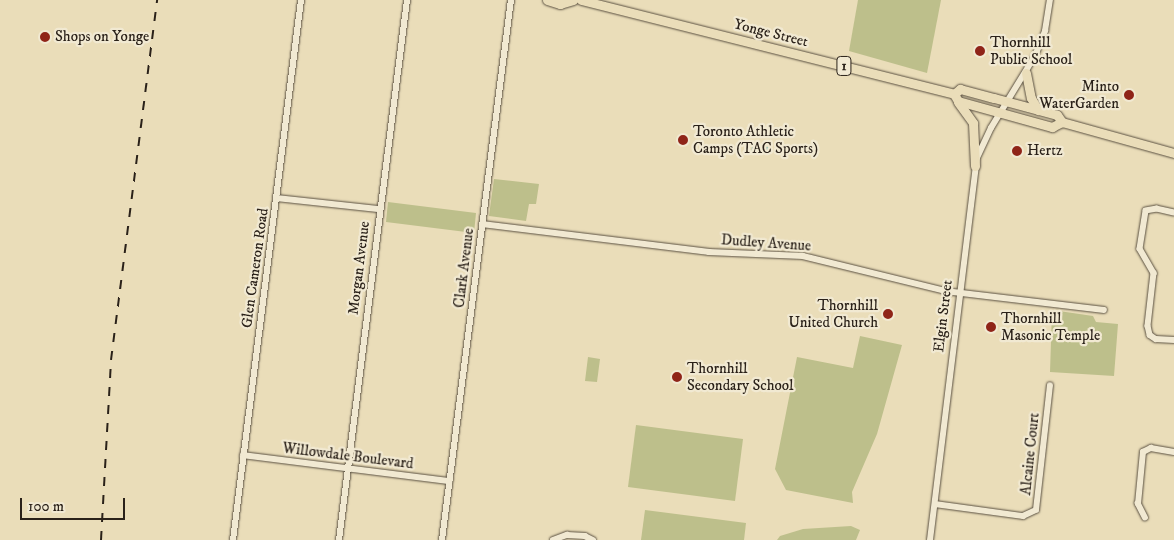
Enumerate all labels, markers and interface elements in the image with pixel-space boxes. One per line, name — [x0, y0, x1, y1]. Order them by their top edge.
street label: Yonge Street — [732, 15, 810, 51]
place label: Shops on Yonge — [55, 28, 149, 46]
marker: Shops on Yonge — [39, 31, 51, 43]
place label: Thornhill Public School — [990, 33, 1072, 68]
marker: Thornhill Public School — [974, 45, 986, 57]
road number: 1 — [835, 54, 853, 78]
place label: Minto WaterGarden — [1039, 77, 1119, 112]
marker: Minto WaterGarden — [1123, 89, 1135, 101]
place label: Toronto Athletic Camps (TAC Sports) — [693, 122, 818, 157]
marker: Toronto Athletic Camps (TAC Sports) — [677, 134, 689, 146]
place label: Hertz — [1027, 142, 1062, 160]
marker: Hertz — [1011, 145, 1023, 157]
street label: Glen Cameron Road — [238, 207, 272, 329]
street label: Morgan Avenue — [344, 220, 374, 316]
street label: Clark Avenue — [450, 227, 478, 309]
street label: Dudley Avenue — [720, 231, 812, 255]
street label: Elgin Street — [930, 279, 956, 353]
place label: Thornhill United Church — [789, 296, 878, 331]
marker: Thornhill United Church — [882, 308, 894, 320]
place label: Thornhill Masonic Temple — [1001, 309, 1100, 344]
marker: Thornhill Masonic Temple — [985, 321, 997, 333]
place label: Thornhill Secondary School — [687, 359, 794, 394]
marker: Thornhill Secondary School — [671, 371, 683, 383]
street label: Alcaine Court — [1017, 412, 1043, 496]
street label: Willowdale Boulevard — [282, 439, 414, 473]
scale bar — [22, 488, 128, 520]
text: 100 m — [28, 497, 64, 516]

